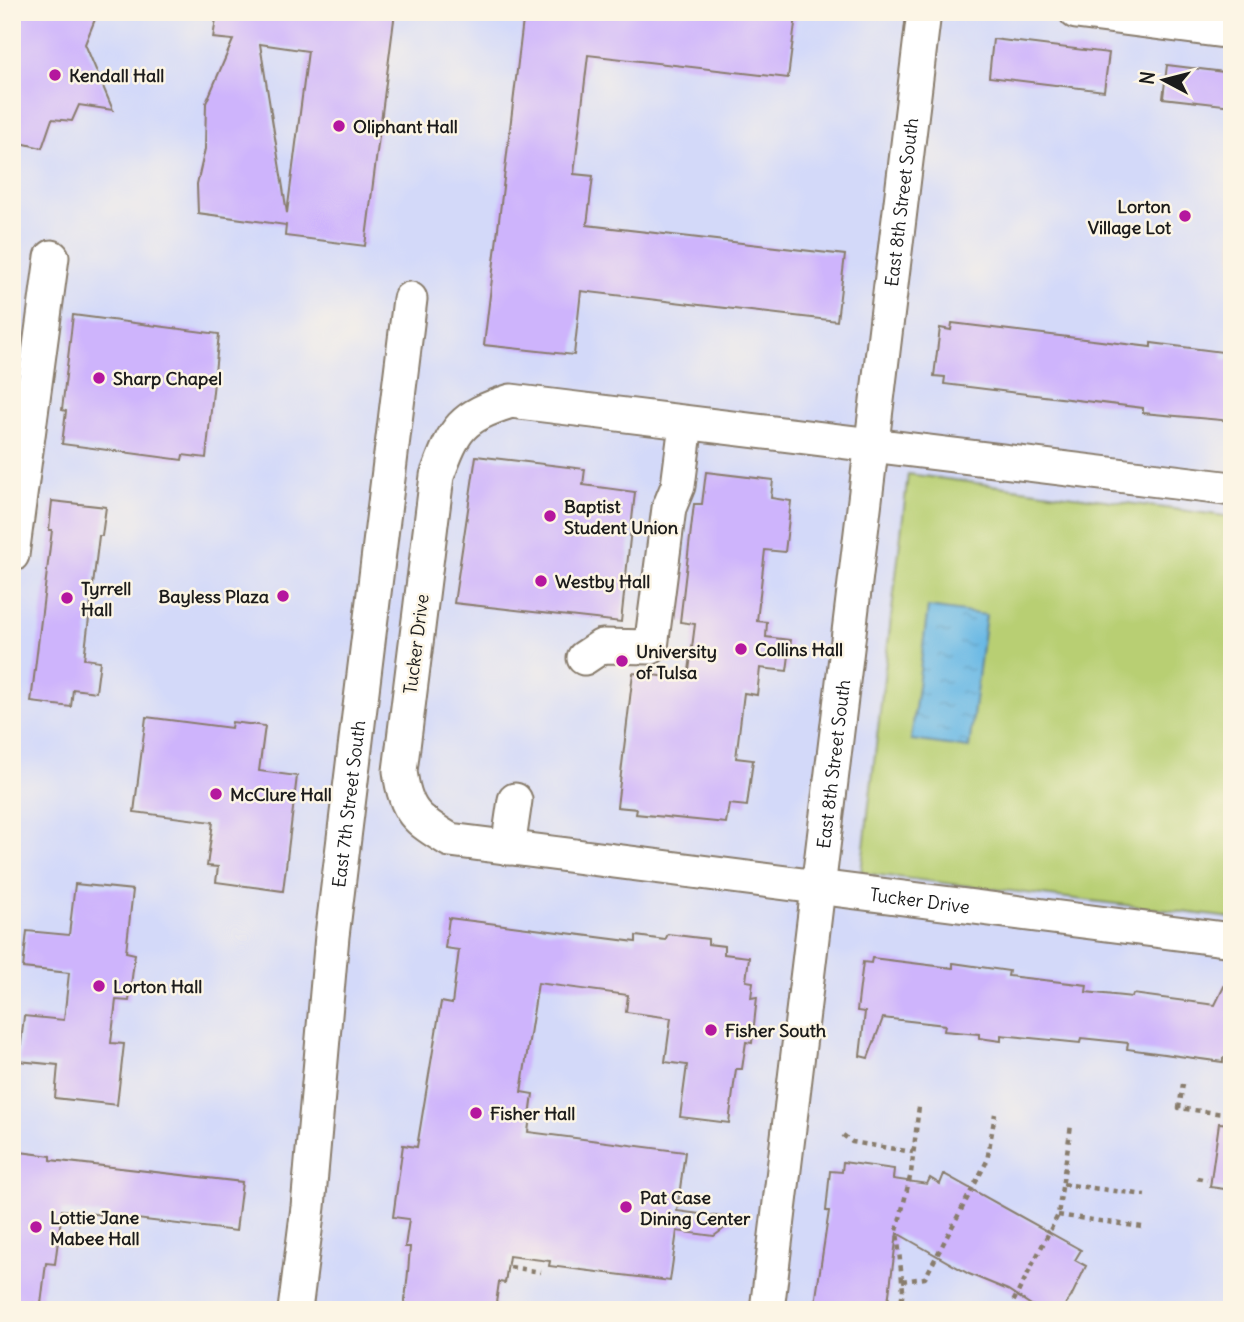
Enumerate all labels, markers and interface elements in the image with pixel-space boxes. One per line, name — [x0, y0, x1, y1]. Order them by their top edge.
north arrow — [1128, 46, 1198, 116]
place label: Kendall Hall — [69, 64, 164, 87]
marker: Kendall Hall — [47, 67, 63, 83]
text: N — [1134, 70, 1160, 86]
place label: Oliphant Hall — [353, 115, 458, 138]
street label: East 8th Street South — [879, 116, 923, 288]
marker: Oliphant Hall — [331, 118, 347, 134]
place label: Lorton Village Lot — [1088, 195, 1172, 239]
marker: Lorton Village Lot — [1177, 208, 1193, 224]
place label: Sharp Chapel — [113, 367, 222, 390]
marker: Sharp Chapel — [91, 370, 107, 386]
place label: Baptist Student Union — [564, 495, 679, 539]
marker: Baptist Student Union — [542, 508, 558, 524]
place label: Westby Hall — [555, 570, 650, 593]
marker: Westby Hall — [533, 573, 549, 589]
place label: Tyrrell Hall — [81, 577, 131, 621]
place label: Bayless Plaza — [159, 585, 269, 608]
marker: Bayless Plaza — [275, 588, 291, 604]
marker: Tyrrell Hall — [59, 590, 75, 606]
street label: Tucker Drive — [398, 593, 434, 695]
place label: Collins Hall — [755, 638, 843, 661]
place label: University of Tulsa — [636, 640, 717, 684]
marker: Collins Hall — [733, 641, 749, 657]
marker: University of Tulsa — [614, 653, 630, 669]
street label: East 8th Street South — [811, 678, 855, 850]
street label: East 7th Street South — [327, 719, 370, 889]
place label: McClure Hall — [230, 783, 332, 806]
marker: McClure Hall — [208, 786, 224, 802]
street label: Tucker Drive — [868, 882, 971, 918]
place label: Lorton Hall — [113, 975, 202, 998]
marker: Lorton Hall — [91, 978, 107, 994]
place label: Fisher South — [725, 1019, 827, 1042]
marker: Fisher South — [703, 1022, 719, 1038]
place label: Fisher Hall — [490, 1102, 575, 1125]
marker: Fisher Hall — [468, 1105, 484, 1121]
place label: Pat Case Dining Center — [640, 1186, 751, 1230]
marker: Pat Case Dining Center — [618, 1199, 634, 1215]
place label: Lottie Jane Mabee Hall — [50, 1206, 140, 1250]
marker: Lottie Jane Mabee Hall — [28, 1219, 44, 1235]

